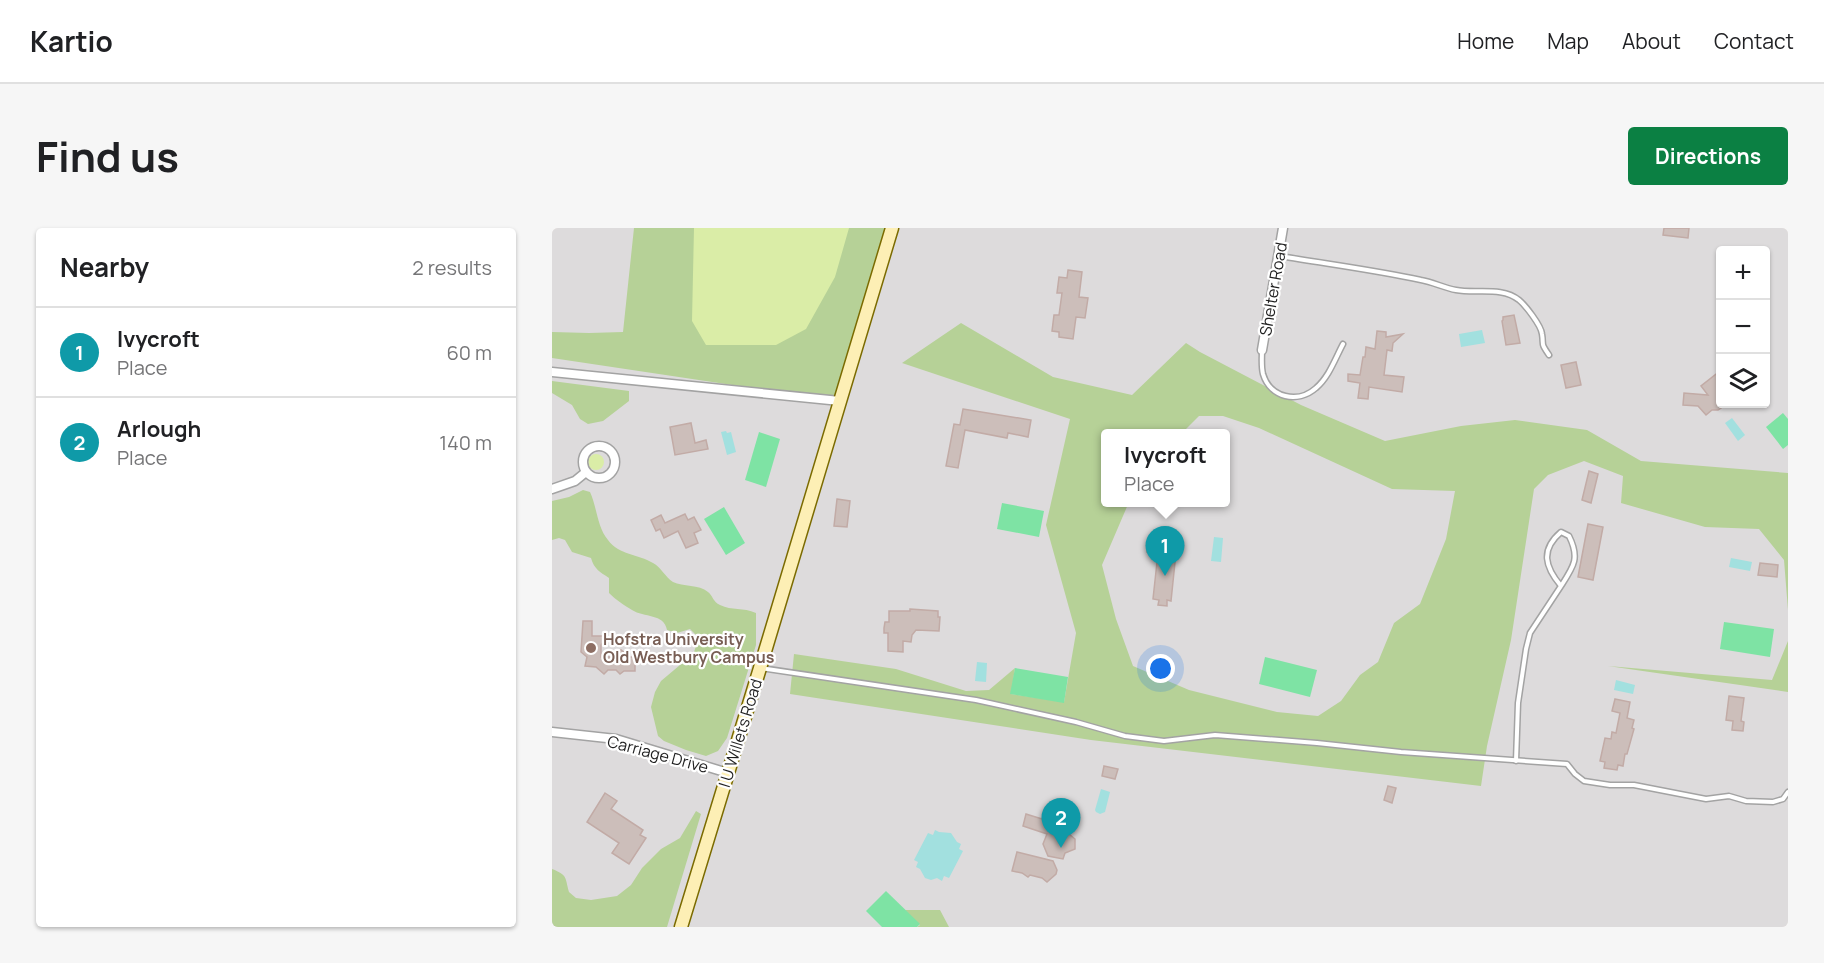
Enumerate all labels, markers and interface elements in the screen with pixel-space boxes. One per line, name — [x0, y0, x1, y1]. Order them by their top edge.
text: Kartio — [30, 22, 113, 60]
text: Home — [1457, 27, 1514, 55]
text: Map — [1547, 27, 1589, 55]
text: About — [1622, 27, 1681, 55]
text: Contact — [1714, 27, 1794, 55]
text: Find us — [36, 127, 179, 185]
button: Directions — [1628, 127, 1788, 185]
street label: Shelter Road — [1254, 240, 1292, 338]
map controls — [1716, 246, 1770, 408]
button: + — [1716, 246, 1770, 300]
text: Nearby — [60, 249, 149, 285]
text: 2 results — [412, 254, 492, 281]
button: − — [1716, 300, 1770, 354]
text: Ivycroft — [117, 324, 200, 354]
text: 1 — [75, 339, 84, 366]
text: 60 m — [446, 339, 492, 366]
text: Place — [117, 354, 167, 381]
button: layers — [1716, 354, 1770, 408]
text: Arlough — [117, 414, 201, 444]
text: 2 — [74, 429, 85, 456]
text: 140 m — [439, 429, 492, 456]
popup — [1101, 429, 1230, 507]
text: Ivycroft — [1124, 440, 1207, 470]
text: Place — [117, 444, 167, 471]
text: Place — [1124, 470, 1174, 497]
pin: 1 — [1146, 526, 1184, 576]
place label: Hofstra University Old Westbury Campus — [603, 628, 775, 668]
marker: Hofstra University Old Westbury Campus — [584, 641, 598, 655]
your location — [1146, 654, 1175, 683]
street label: I U Willets Road — [713, 676, 767, 790]
street label: Carriage Drive — [605, 730, 711, 778]
pin: 2 — [1042, 798, 1080, 848]

